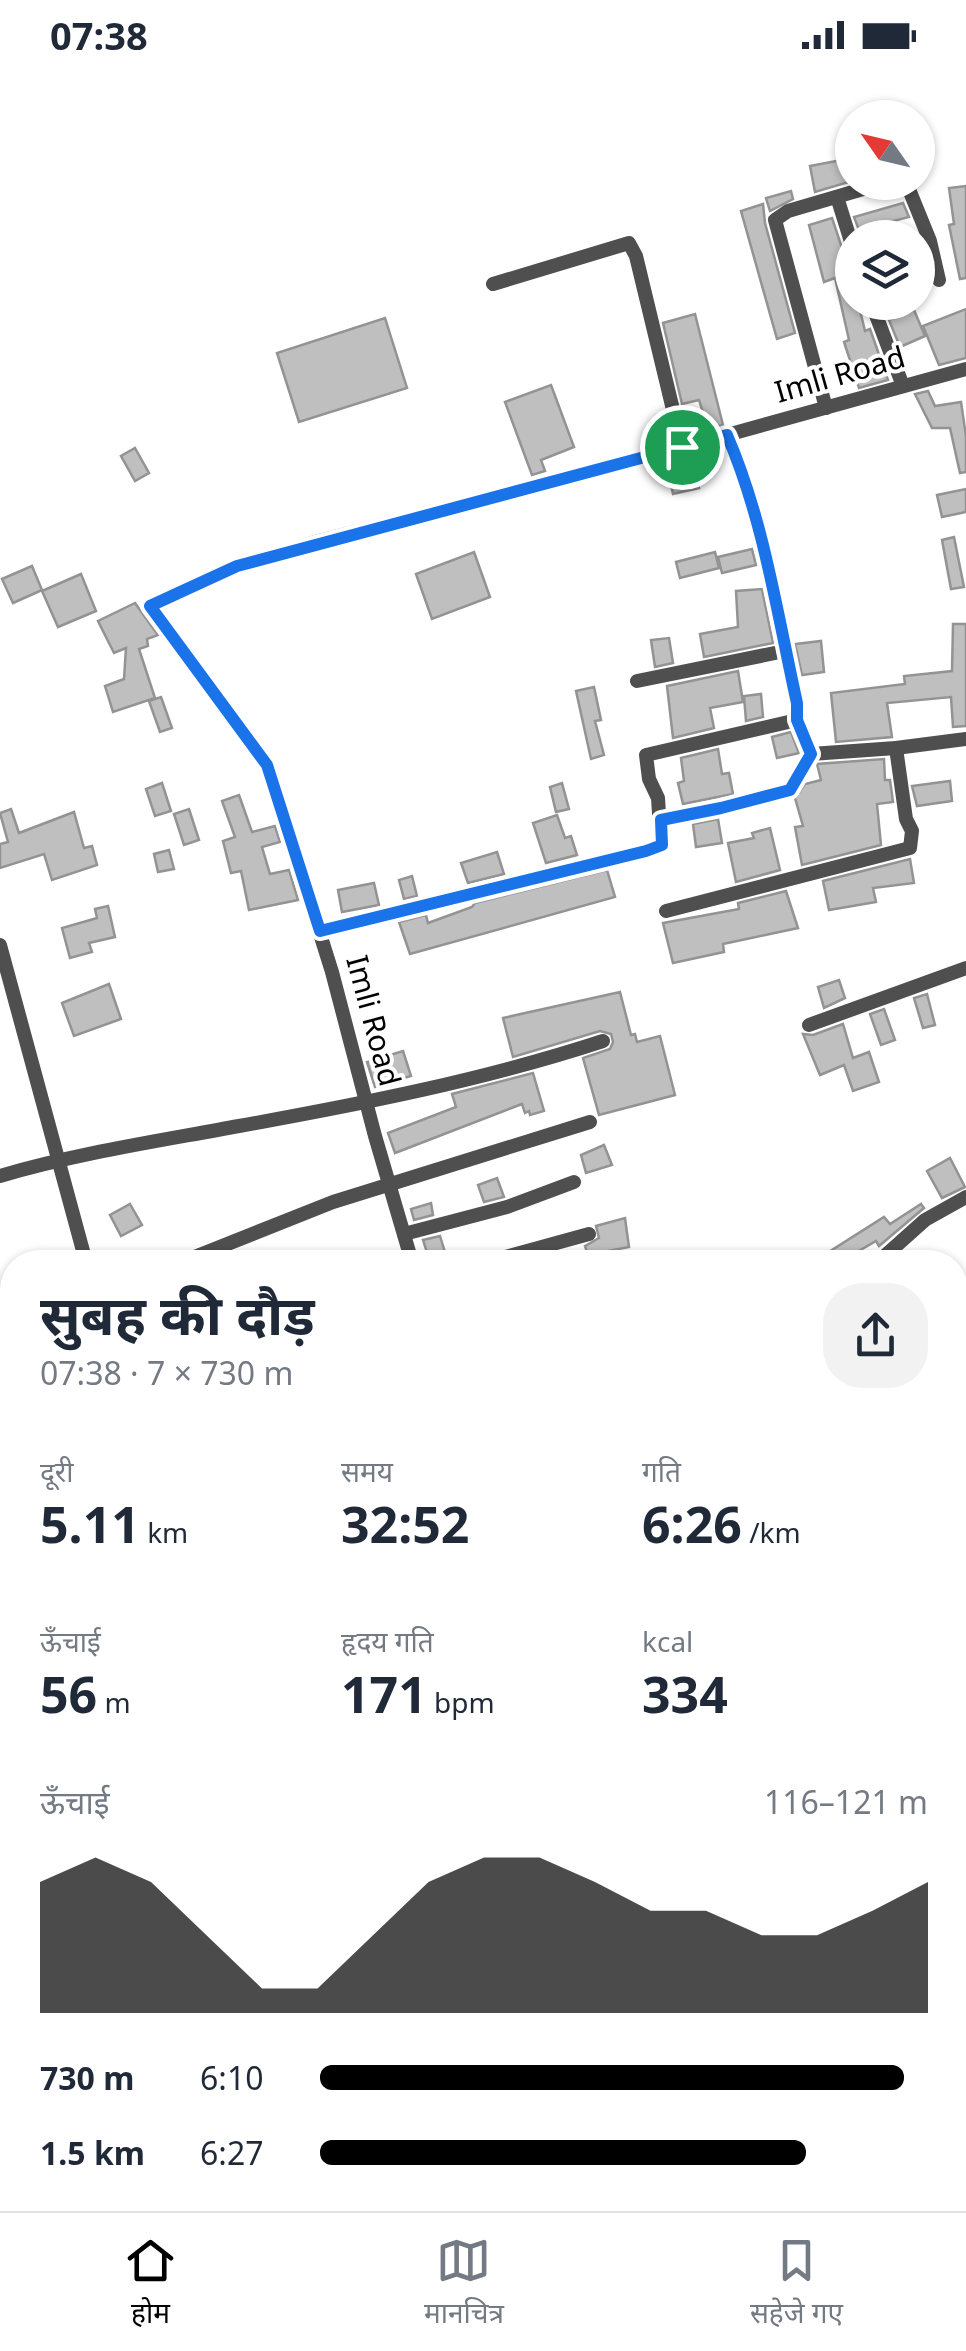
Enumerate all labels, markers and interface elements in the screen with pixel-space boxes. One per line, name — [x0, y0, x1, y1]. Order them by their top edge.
text: 07:38 — [50, 9, 148, 61]
north arrow — [835, 100, 935, 200]
map controls — [835, 100, 935, 320]
button: layers — [835, 220, 935, 320]
street label: Imli Road — [770, 335, 909, 412]
pin — [640, 405, 725, 490]
icon: arrive — [655, 420, 710, 475]
street label: Imli Road — [337, 951, 412, 1090]
text: सुबह की दौड़ — [40, 1276, 315, 1351]
button: share — [823, 1283, 928, 1388]
text: 07:38 · 7 × 730 m — [40, 1351, 293, 1394]
text: दूरी — [40, 1452, 74, 1490]
text: समय — [341, 1452, 393, 1490]
text: गति — [642, 1452, 681, 1490]
text: 5.11 — [40, 1490, 140, 1558]
text: 32:52 — [341, 1490, 469, 1558]
text: 6:26 — [642, 1490, 742, 1558]
text: km — [140, 1513, 188, 1551]
text: /km — [742, 1513, 801, 1551]
text: ऊँचाई — [40, 1622, 101, 1660]
text: हृदय गति — [341, 1622, 434, 1660]
text: kcal — [642, 1622, 693, 1660]
text: 56 — [40, 1660, 97, 1728]
text: 171 — [341, 1660, 427, 1728]
text: 334 — [642, 1660, 728, 1728]
text: m — [97, 1683, 131, 1721]
text: bpm — [427, 1683, 495, 1721]
text: ऊँचाई — [40, 1780, 109, 1823]
text: 116–121 m — [764, 1780, 928, 1823]
text: 730 m — [40, 2056, 134, 2099]
text: 6:10 — [200, 2056, 264, 2099]
text: 1.5 km — [40, 2131, 145, 2174]
text: 6:27 — [200, 2131, 264, 2174]
tab: होम — [123, 2233, 178, 2331]
tab: मानचित्र — [424, 2233, 504, 2331]
tab: सहेजे गए — [750, 2233, 843, 2331]

